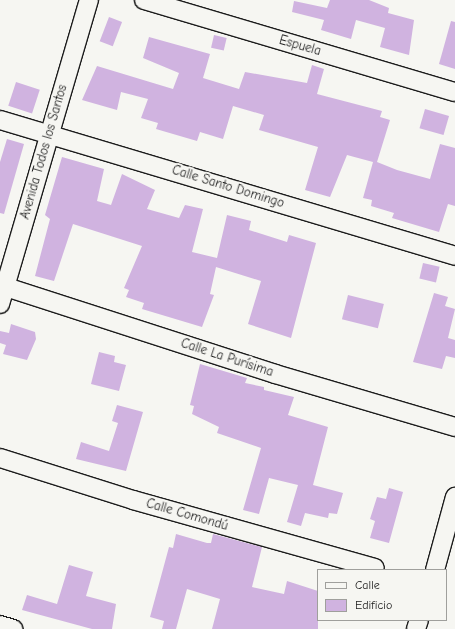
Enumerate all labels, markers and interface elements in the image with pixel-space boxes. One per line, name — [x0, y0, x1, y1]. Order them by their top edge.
street label: Espuela — [277, 33, 323, 59]
street label: Avenida Todos los Santos — [17, 83, 71, 221]
street label: Calle Santo Domingo — [170, 162, 286, 212]
street label: Calle La Purísima — [179, 336, 275, 380]
street label: Calle Comondú — [144, 496, 230, 534]
legend — [317, 569, 447, 621]
text: Calle — [355, 578, 380, 592]
text: Edificio — [355, 598, 392, 612]

